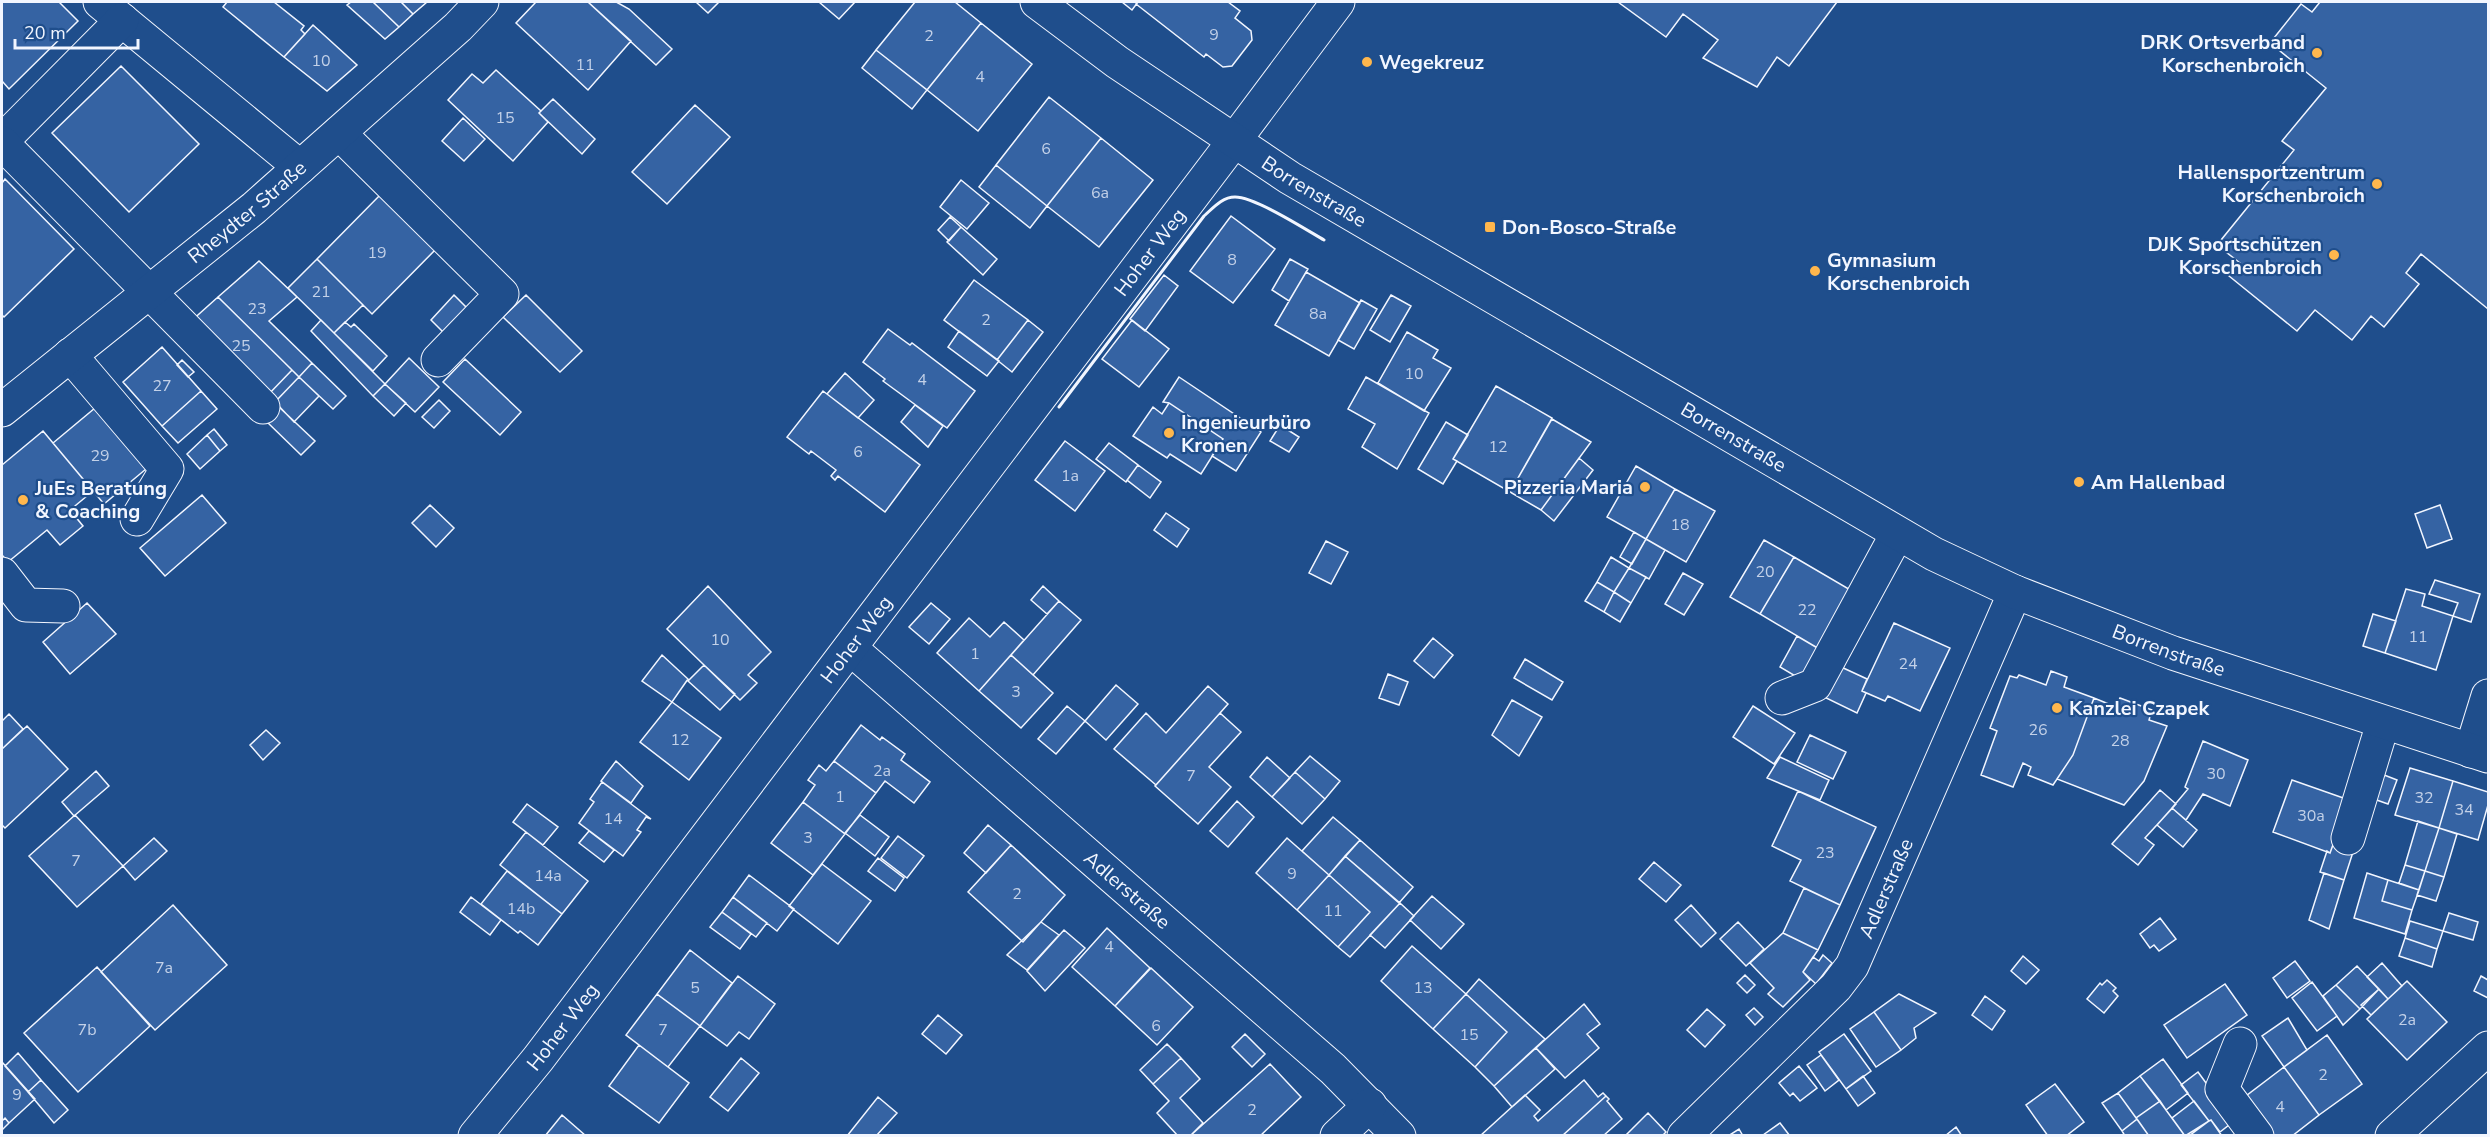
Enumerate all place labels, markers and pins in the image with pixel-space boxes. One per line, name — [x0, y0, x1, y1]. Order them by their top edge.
place label: DRK Ortsverband Korschenbroich — [2140, 29, 2305, 79]
marker: DRK Ortsverband Korschenbroich — [2310, 46, 2324, 60]
place label: Wegekreuz — [1379, 49, 1484, 76]
marker: Wegekreuz — [1360, 55, 1374, 69]
place label: Hallensportzentrum Korschenbroich — [2178, 159, 2365, 209]
marker: Hallensportzentrum Korschenbroich — [2370, 177, 2384, 191]
place label: Don-Bosco-Straße — [1502, 214, 1676, 241]
marker: Don-Bosco-Straße — [1483, 220, 1497, 234]
place label: DJK Sportschützen Korschenbroich — [2147, 231, 2322, 281]
place label: Gymnasium Korschenbroich — [1827, 247, 1970, 297]
marker: DJK Sportschützen Korschenbroich — [2327, 248, 2341, 262]
marker: Gymnasium Korschenbroich — [1808, 264, 1822, 278]
place label: Ingenieurbüro Kronen — [1181, 409, 1311, 459]
marker: Ingenieurbüro Kronen — [1162, 426, 1176, 440]
place label: Am Hallenbad — [2091, 469, 2225, 496]
place label: Pizzeria Maria — [1504, 474, 1633, 501]
place label: JuEs Beratung & Coaching — [34, 475, 167, 525]
marker: Am Hallenbad — [2072, 475, 2086, 489]
marker: Pizzeria Maria — [1638, 480, 1652, 494]
marker: JuEs Beratung & Coaching — [16, 493, 30, 507]
place label: Kanzlei Czapek — [2069, 695, 2210, 722]
marker: Kanzlei Czapek — [2050, 701, 2064, 715]

